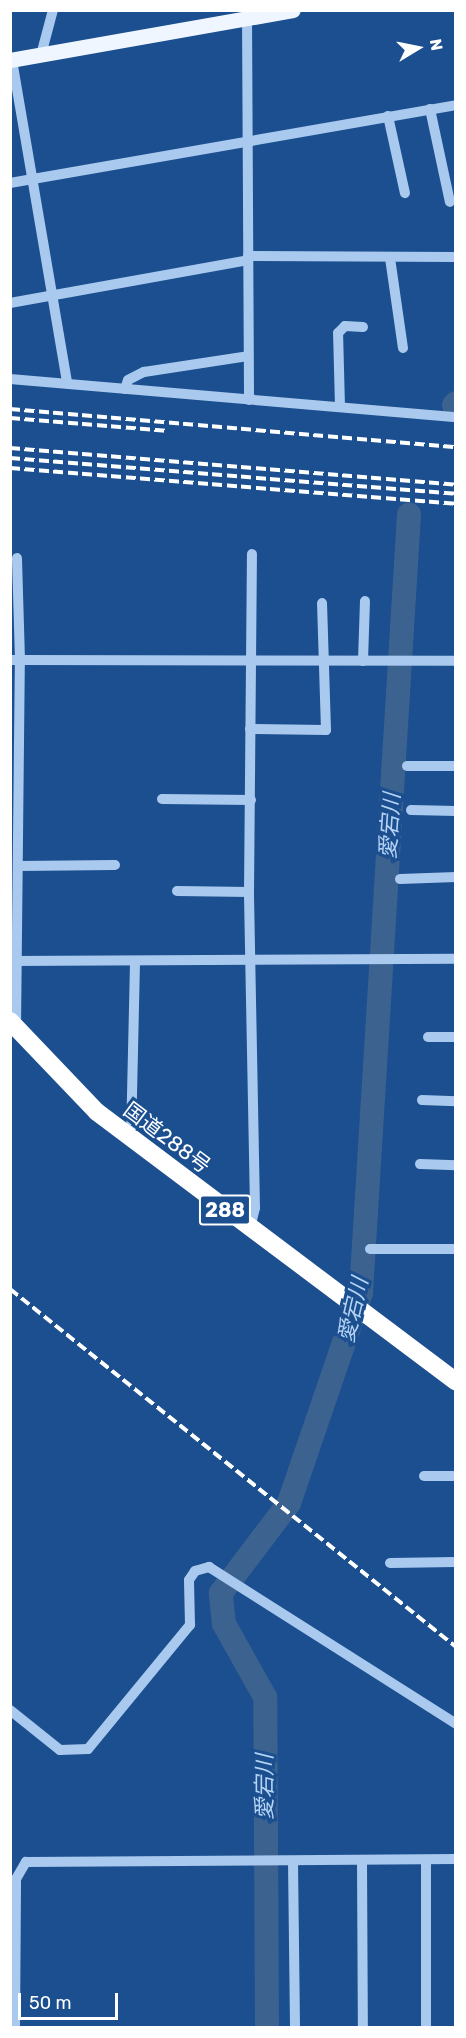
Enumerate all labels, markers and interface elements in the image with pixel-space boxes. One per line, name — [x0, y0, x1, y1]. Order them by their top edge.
north arrow — [388, 18, 448, 78]
text: N — [426, 37, 447, 52]
water label: 愛宕川 — [375, 792, 405, 860]
street label: 国道288号 — [119, 1097, 215, 1179]
road number: 288 — [198, 1193, 252, 1227]
water label: 愛宕川 — [333, 1275, 373, 1345]
water label: 愛宕川 — [252, 1754, 278, 1820]
scale bar — [21, 1981, 122, 2019]
text: 50 m — [29, 1992, 72, 2014]

